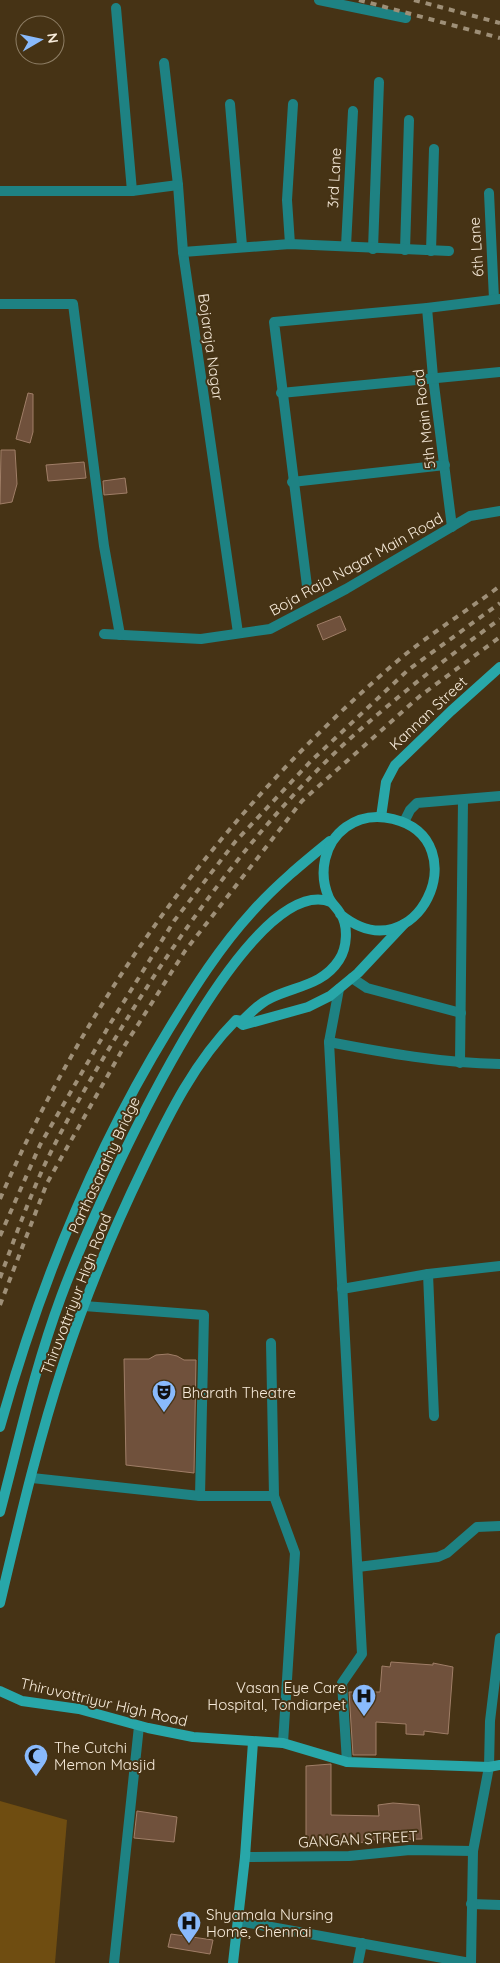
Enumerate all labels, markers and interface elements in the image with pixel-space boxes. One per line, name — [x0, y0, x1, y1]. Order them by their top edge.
north arrow — [15, 15, 65, 65]
text: N — [43, 31, 63, 44]
street label: 3rd Lane — [323, 147, 345, 209]
street label: 6th Lane — [464, 216, 488, 278]
street label: Bojaraja Nagar — [194, 292, 228, 402]
street label: 5th Main Road — [408, 368, 440, 470]
street label: Boja Raja Nagar Main Road — [266, 508, 446, 620]
street label: Kannan Street — [385, 672, 471, 754]
street label: Parthasarathy Bridge — [64, 1094, 144, 1236]
street label: Thiruvottriyur High Road — [36, 1211, 116, 1377]
theatre icon: Bharath Theatre — [151, 1379, 177, 1413]
place label: Bharath Theatre — [182, 1383, 296, 1402]
street label: Thiruvottriyur High Road — [18, 1673, 190, 1731]
place label: Vasan Eye Care Hospital, Tondiarpet — [207, 1678, 346, 1714]
hospital icon: Vasan Eye Care Hospital, Tondiarpet — [351, 1683, 377, 1717]
place label: The Cutchi Memon Masjid — [54, 1738, 155, 1774]
mosque icon: The Cutchi Memon Masjid — [23, 1743, 49, 1777]
street label: GANGAN STREET — [298, 1826, 418, 1852]
place label: Shyamala Nursing Home, Chennai — [206, 1905, 333, 1941]
hospital icon: Shyamala Nursing Home, Chennai — [176, 1910, 202, 1944]

